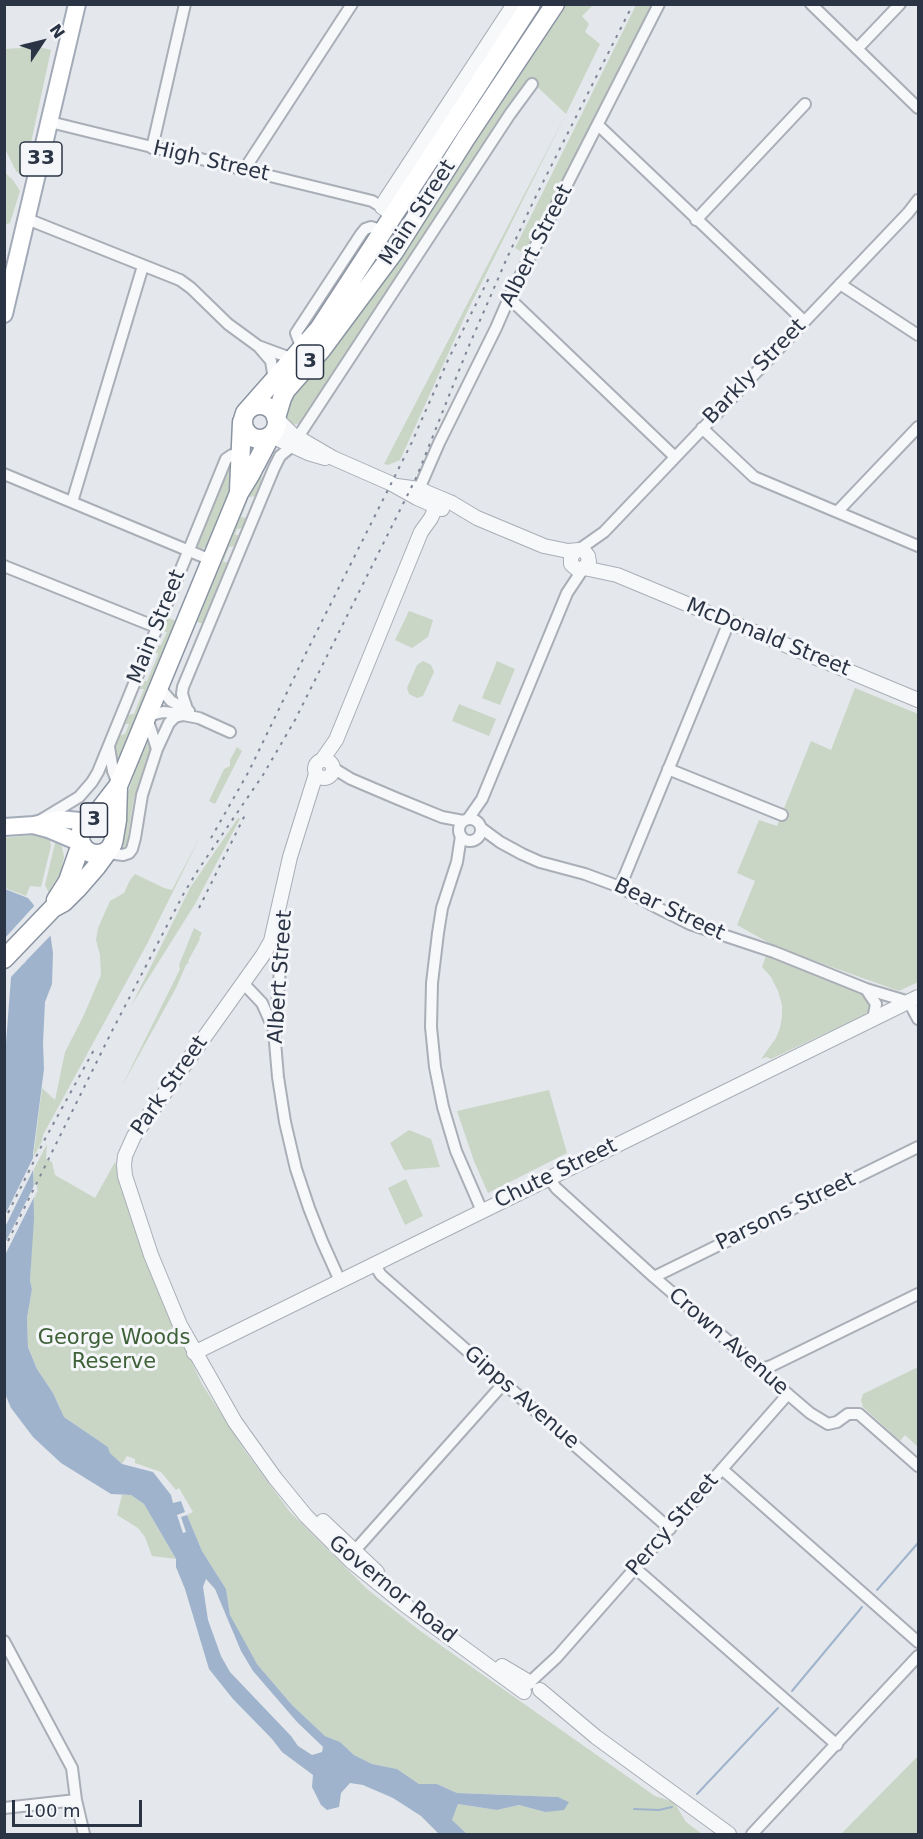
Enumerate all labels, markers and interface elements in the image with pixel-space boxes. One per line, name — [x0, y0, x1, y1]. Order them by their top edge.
north arrow — [12, 12, 72, 72]
text: N — [46, 20, 69, 42]
street label: High Street — [150, 136, 272, 188]
road number: 33 — [20, 142, 62, 176]
street label: Main Street — [375, 156, 461, 270]
street label: Albert Street — [495, 181, 579, 311]
street label: Barkly Street — [698, 314, 812, 430]
road number: 3 — [296, 345, 324, 379]
street label: Main Street — [123, 566, 191, 688]
street label: McDonald Street — [682, 594, 854, 682]
road number: 3 — [80, 803, 107, 837]
street label: Bear Street — [610, 873, 728, 947]
street label: Albert Street — [264, 909, 298, 1045]
street label: Park Street — [126, 1031, 214, 1141]
street label: Chute Street — [491, 1134, 621, 1214]
street label: Parsons Street — [712, 1167, 860, 1257]
street label: Crown Avenue — [663, 1283, 793, 1401]
park label: George Woods Reserve — [38, 1326, 190, 1376]
street label: Gipps Avenue — [458, 1341, 584, 1455]
street label: Percy Street — [622, 1469, 724, 1581]
street label: Governor Road — [323, 1531, 461, 1649]
scale bar — [15, 1788, 146, 1826]
text: 100 m — [23, 1800, 81, 1821]

